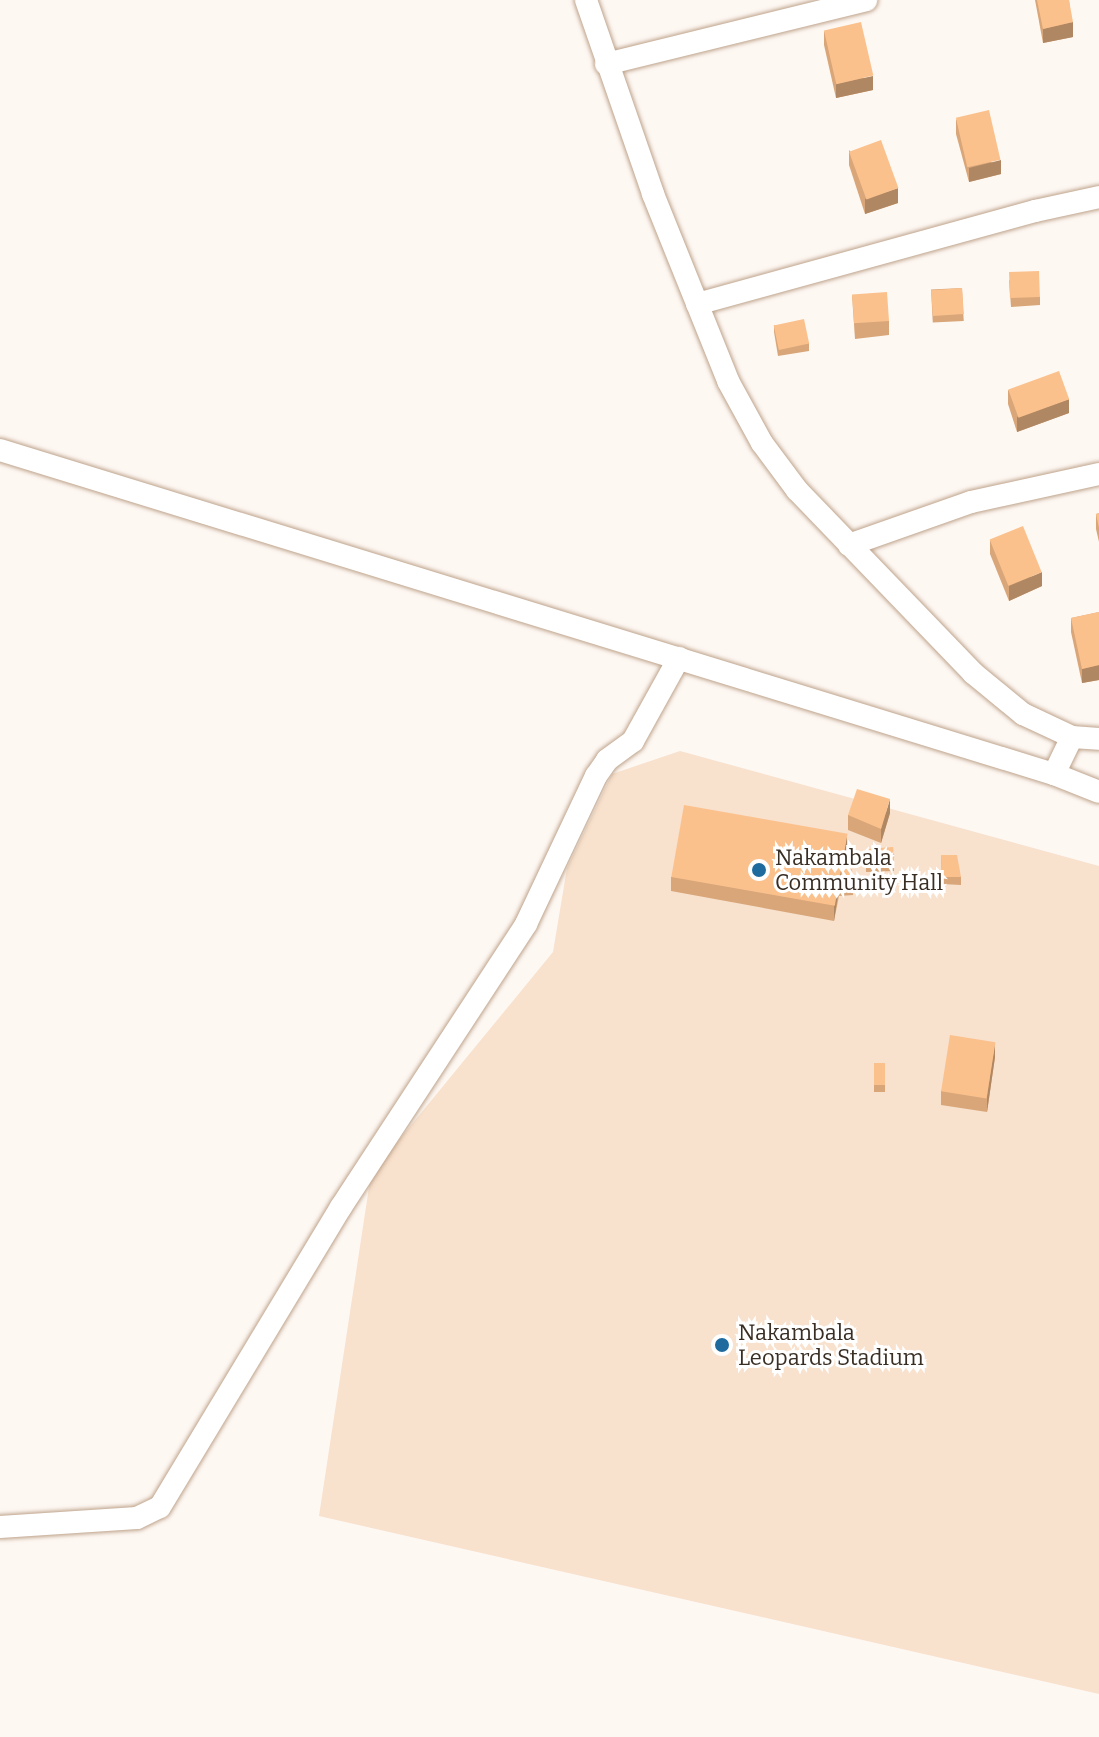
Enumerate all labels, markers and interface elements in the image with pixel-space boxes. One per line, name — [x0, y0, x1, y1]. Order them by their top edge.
place label: Nakambala Community Hall — [775, 844, 943, 896]
marker: Nakambala Community Hall — [750, 861, 768, 879]
place label: Nakambala Leopards Stadium — [738, 1319, 924, 1370]
marker: Nakambala Leopards Stadium — [713, 1336, 731, 1354]

